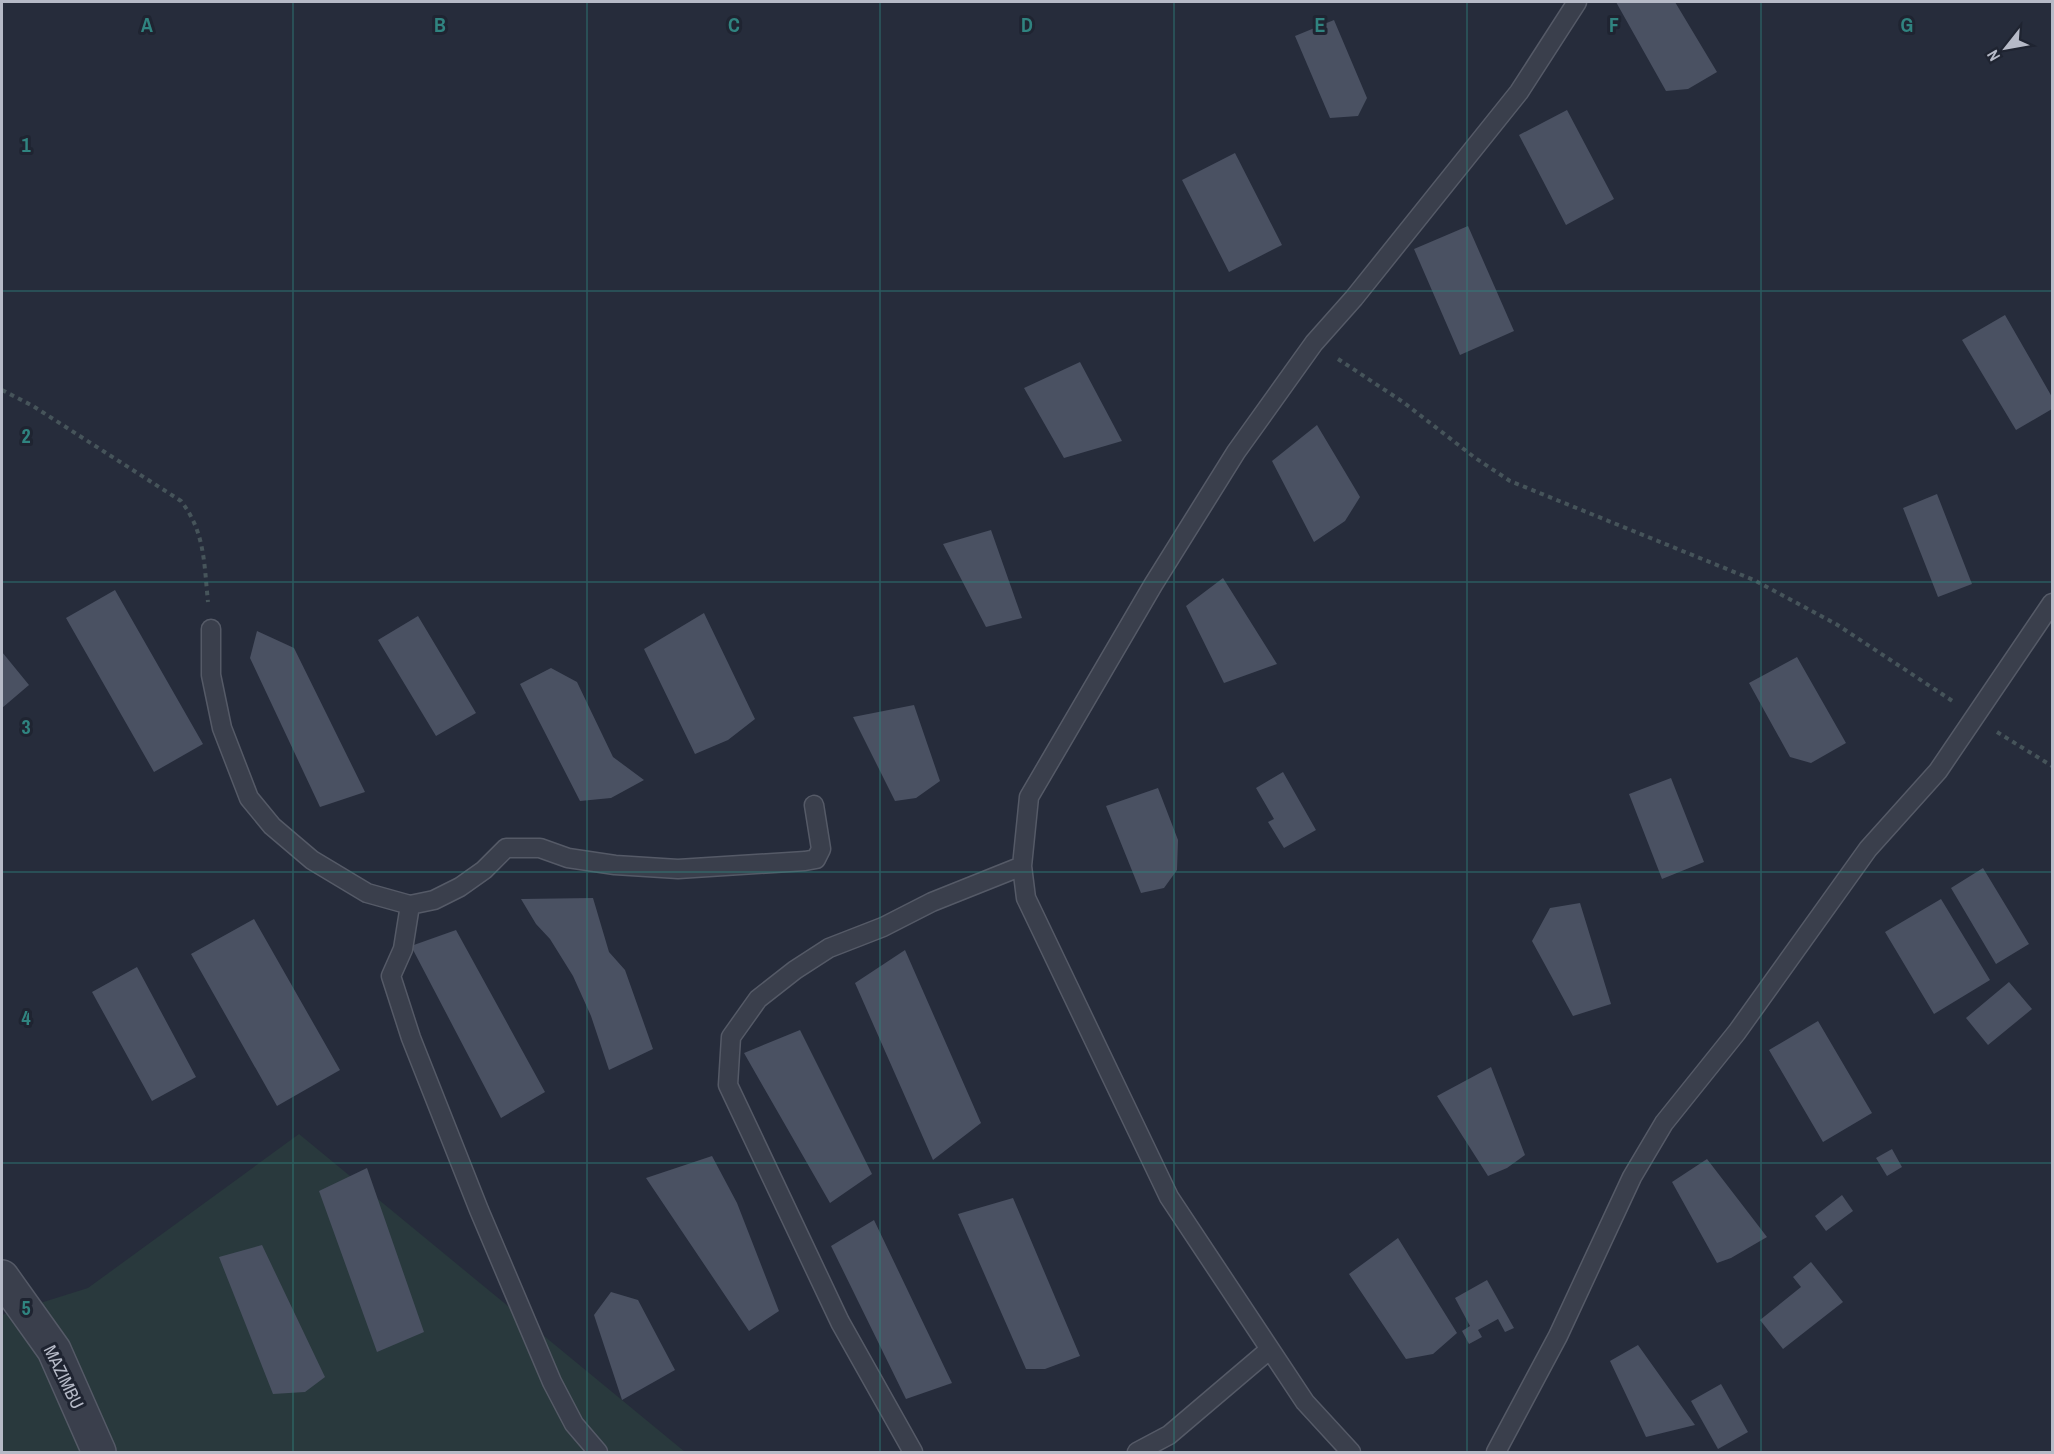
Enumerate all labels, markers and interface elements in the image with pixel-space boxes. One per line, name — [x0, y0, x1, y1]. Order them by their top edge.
text: A — [141, 11, 153, 38]
text: B — [434, 11, 446, 38]
text: C — [728, 11, 740, 38]
text: D — [1021, 11, 1033, 38]
text: E — [1315, 11, 1326, 38]
text: F — [1609, 11, 1619, 38]
text: G — [1901, 11, 1913, 38]
north arrow — [1976, 18, 2036, 78]
text: N — [1981, 46, 2005, 65]
text: 1 — [21, 131, 31, 158]
text: 2 — [21, 422, 31, 449]
text: 3 — [21, 713, 31, 740]
text: 4 — [21, 1004, 31, 1031]
text: 5 — [21, 1294, 31, 1321]
street label: MAZIMBU — [38, 1341, 90, 1413]

